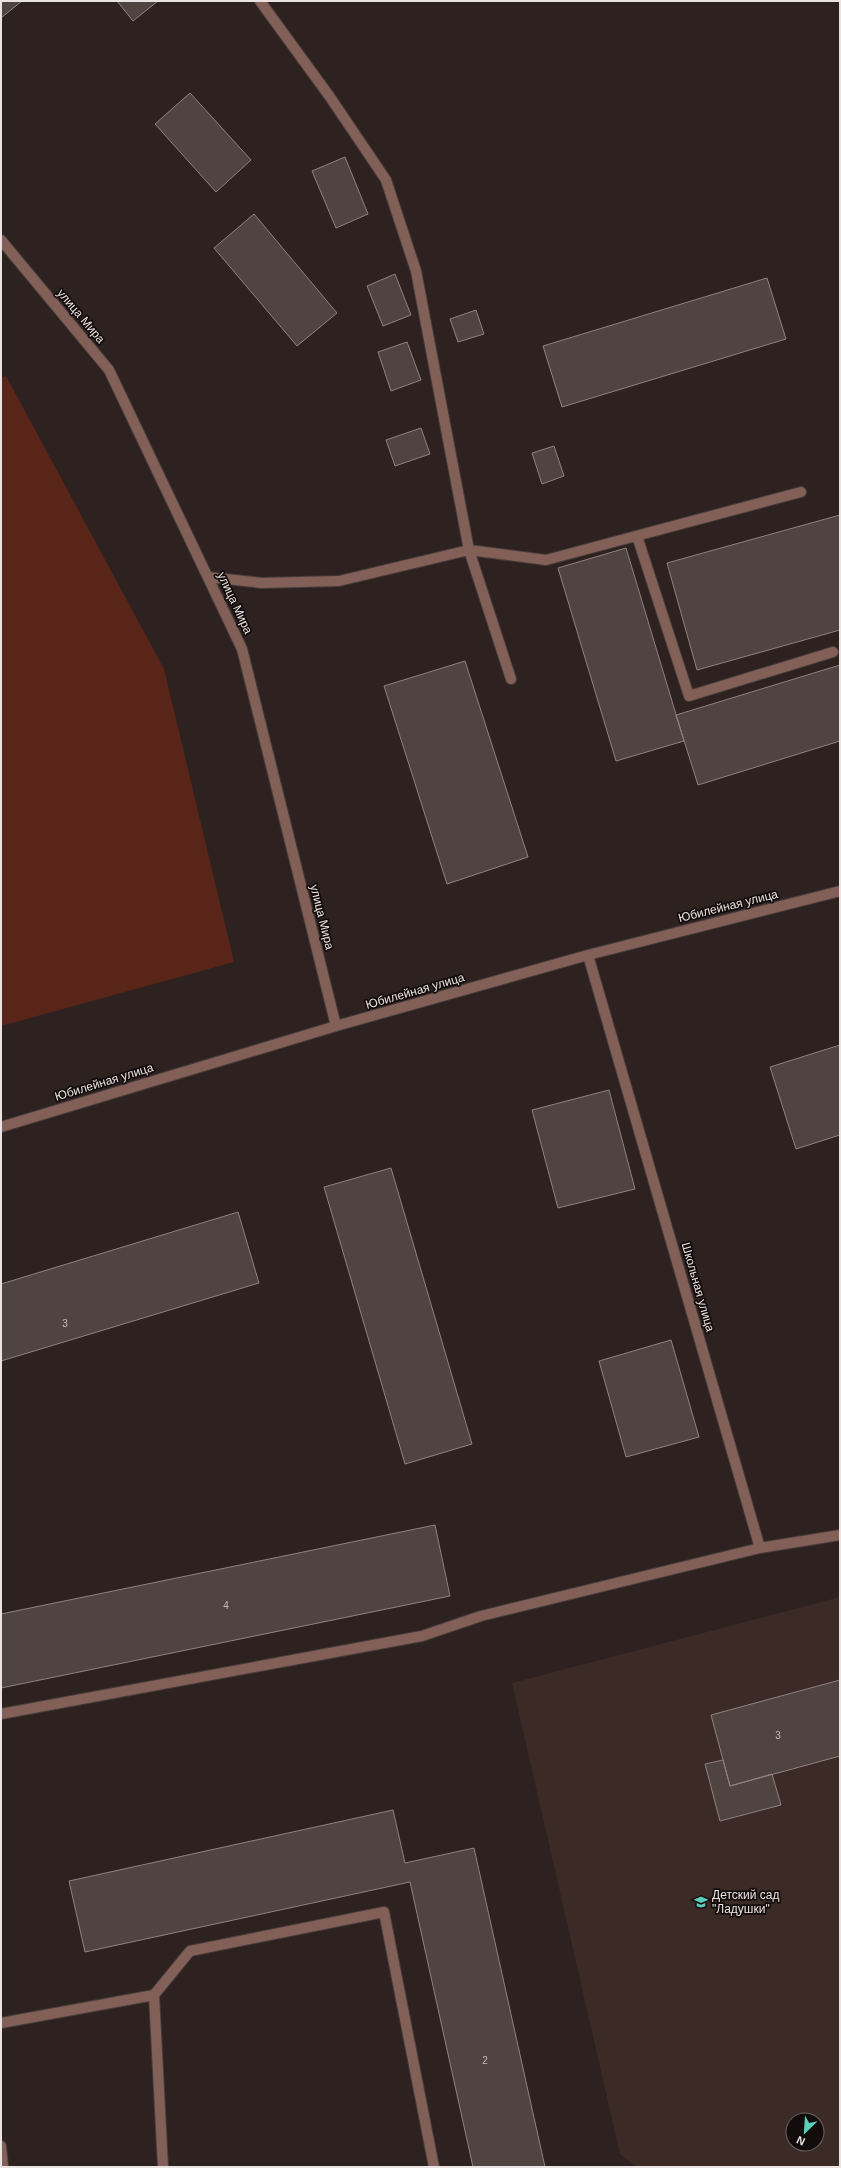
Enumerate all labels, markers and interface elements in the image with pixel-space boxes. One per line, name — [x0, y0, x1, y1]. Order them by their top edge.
street label: улица Мира — [54, 286, 108, 346]
street label: улица Мира — [215, 570, 256, 636]
street label: улица Мира — [307, 883, 337, 951]
street label: Юбилейная улица — [677, 887, 780, 925]
street label: Юбилейная улица — [364, 970, 466, 1012]
street label: Юбилейная улица — [53, 1060, 155, 1104]
street label: Школьная улица — [679, 1241, 718, 1334]
house number: 3 — [62, 1318, 68, 1329]
house number: 4 — [223, 1600, 229, 1611]
house number: 3 — [775, 1730, 781, 1741]
place label: Детский сад "Ладушки" — [712, 1888, 779, 1916]
school or university icon: Детский сад "Ладушки" — [693, 1894, 709, 1910]
house number: 2 — [482, 2055, 488, 2066]
north arrow — [785, 2112, 825, 2152]
text: N — [795, 2134, 807, 2148]

